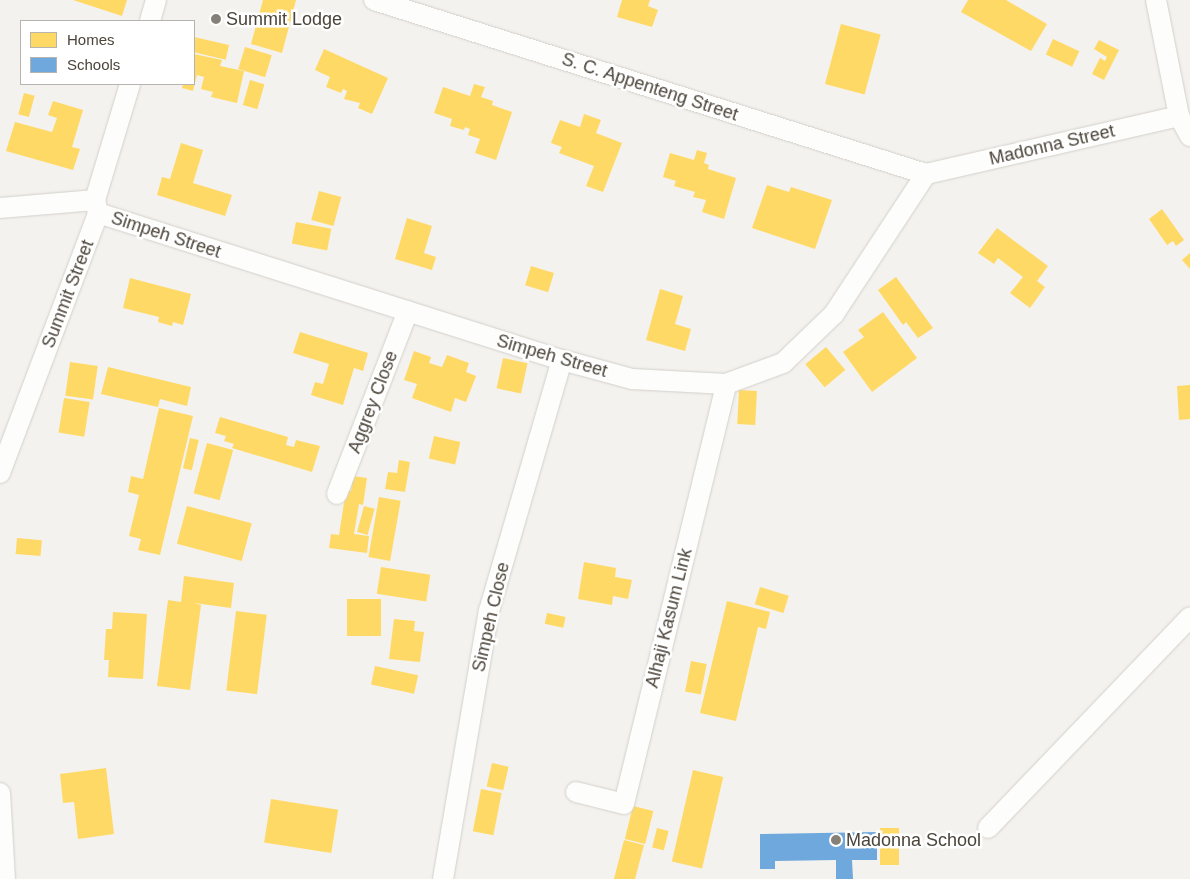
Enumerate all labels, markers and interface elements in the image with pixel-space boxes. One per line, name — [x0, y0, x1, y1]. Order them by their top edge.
place label: Summit Lodge — [226, 8, 342, 30]
marker: Summit Lodge — [210, 13, 222, 25]
legend — [20, 20, 195, 85]
text: Homes — [67, 31, 115, 48]
street label: S. C. Appenteng Street — [559, 48, 741, 126]
text: Schools — [67, 56, 120, 73]
street label: Madonna Street — [987, 120, 1117, 170]
street label: Simpeh Street — [108, 207, 224, 263]
street label: Summit Street — [37, 237, 99, 351]
street label: Simpeh Street — [494, 330, 610, 382]
street label: Aggrey Close — [344, 348, 402, 456]
street label: Alhaji Kasum Link — [641, 546, 697, 690]
street label: Simpeh Close — [468, 560, 514, 674]
place label: Madonna School — [846, 829, 981, 851]
marker: Madonna School — [830, 834, 842, 846]

